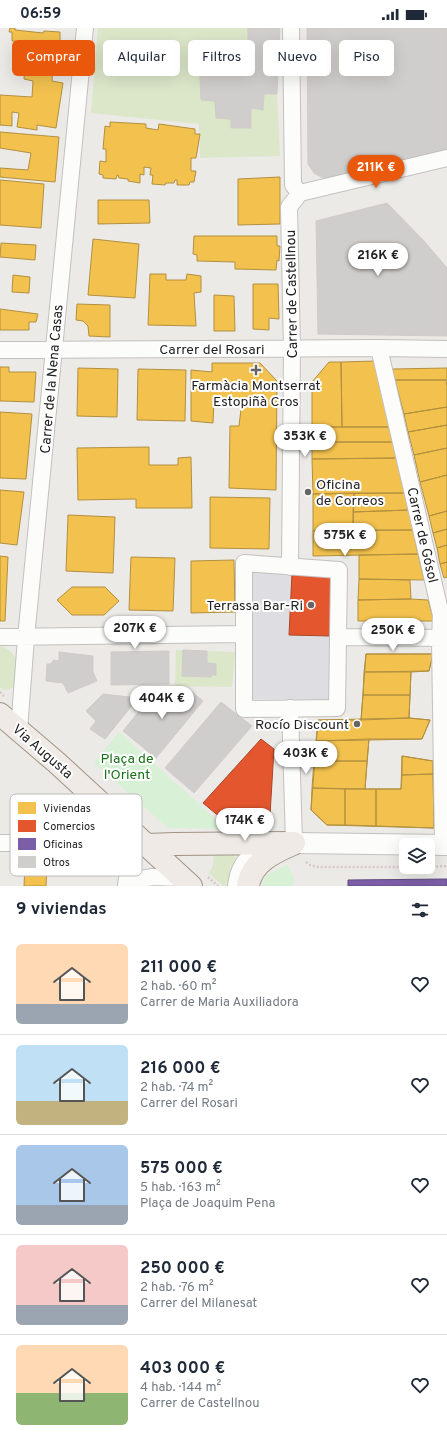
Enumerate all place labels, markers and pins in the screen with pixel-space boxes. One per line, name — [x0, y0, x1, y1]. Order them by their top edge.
pin: 211K € — [343, 155, 409, 189]
pin: 216K € — [345, 243, 411, 277]
marker: Farmàcia Montserrat Estopiñà Cros — [251, 365, 261, 375]
place label: Farmàcia Montserrat Estopiñà Cros — [191, 378, 321, 411]
pin: 353K € — [272, 424, 338, 458]
place label: Oficina de Correos — [316, 477, 384, 510]
marker: Oficina de Correos — [303, 487, 313, 497]
pin: 575K € — [312, 523, 378, 557]
place label: Terrassa Bar-Ri — [207, 598, 303, 615]
marker: Terrassa Bar-Ri — [306, 600, 316, 610]
pin: 207K € — [102, 616, 168, 650]
pin: 250K € — [360, 618, 426, 652]
pin: 404K € — [129, 686, 195, 720]
place label: Rocío Discount — [255, 717, 349, 734]
marker: Rocío Discount — [352, 719, 362, 729]
pin: 403K € — [273, 741, 339, 775]
pin: 174K € — [212, 808, 278, 842]

